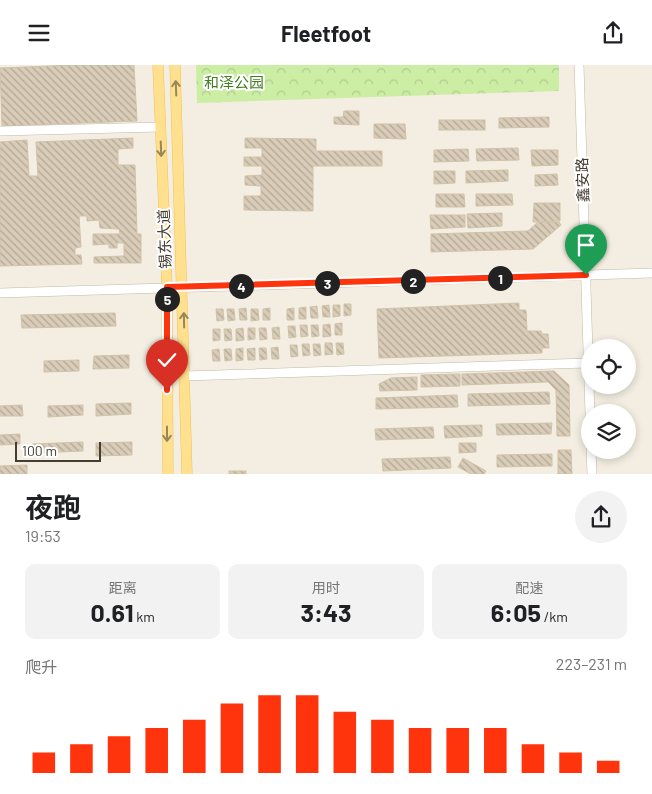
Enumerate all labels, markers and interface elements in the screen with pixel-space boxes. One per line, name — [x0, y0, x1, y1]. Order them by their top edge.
icon: menu — [25, 19, 53, 47]
icon: share — [599, 19, 627, 47]
text: Fleetfoot — [281, 20, 371, 46]
park label: 和泽公园 — [204, 73, 264, 91]
one-way arrow — [171, 80, 181, 96]
one-way arrow — [156, 140, 166, 156]
street label: 鑫安路 — [572, 157, 592, 203]
street label: 锡东大道 — [154, 209, 174, 269]
pin — [565, 224, 607, 275]
icon: arrive — [572, 231, 600, 259]
pin: 1 — [488, 265, 512, 291]
pin: 2 — [400, 269, 426, 293]
text: 1 — [498, 270, 503, 287]
pin: 3 — [314, 271, 340, 295]
pin: 4 — [228, 273, 254, 299]
text: 2 — [410, 273, 417, 290]
text: 3 — [324, 275, 331, 292]
text: 4 — [237, 278, 246, 295]
pin: 5 — [154, 287, 180, 311]
text: 5 — [164, 291, 171, 308]
one-way arrow — [179, 313, 189, 329]
pin — [146, 339, 188, 390]
map controls — [581, 339, 636, 459]
button: locate — [581, 339, 636, 394]
icon: check — [153, 346, 181, 374]
button: layers — [581, 404, 636, 459]
one-way arrow — [162, 425, 172, 441]
scale bar — [15, 439, 101, 462]
text: 100 m — [22, 442, 57, 459]
text: 夜跑 — [25, 490, 81, 524]
button: share — [575, 491, 627, 543]
text: 19:53 — [25, 526, 61, 545]
text: 距离 — [109, 579, 137, 596]
text: 用时 — [312, 579, 340, 596]
text: 配速 — [515, 579, 543, 596]
text: 0.61 — [90, 597, 134, 627]
text: 3:43 — [300, 597, 352, 627]
text: 6:05 — [491, 597, 541, 627]
text: km — [134, 608, 155, 625]
text: /km — [541, 608, 568, 625]
text: 223–231 m — [556, 654, 627, 673]
text: 爬升 — [25, 657, 57, 676]

